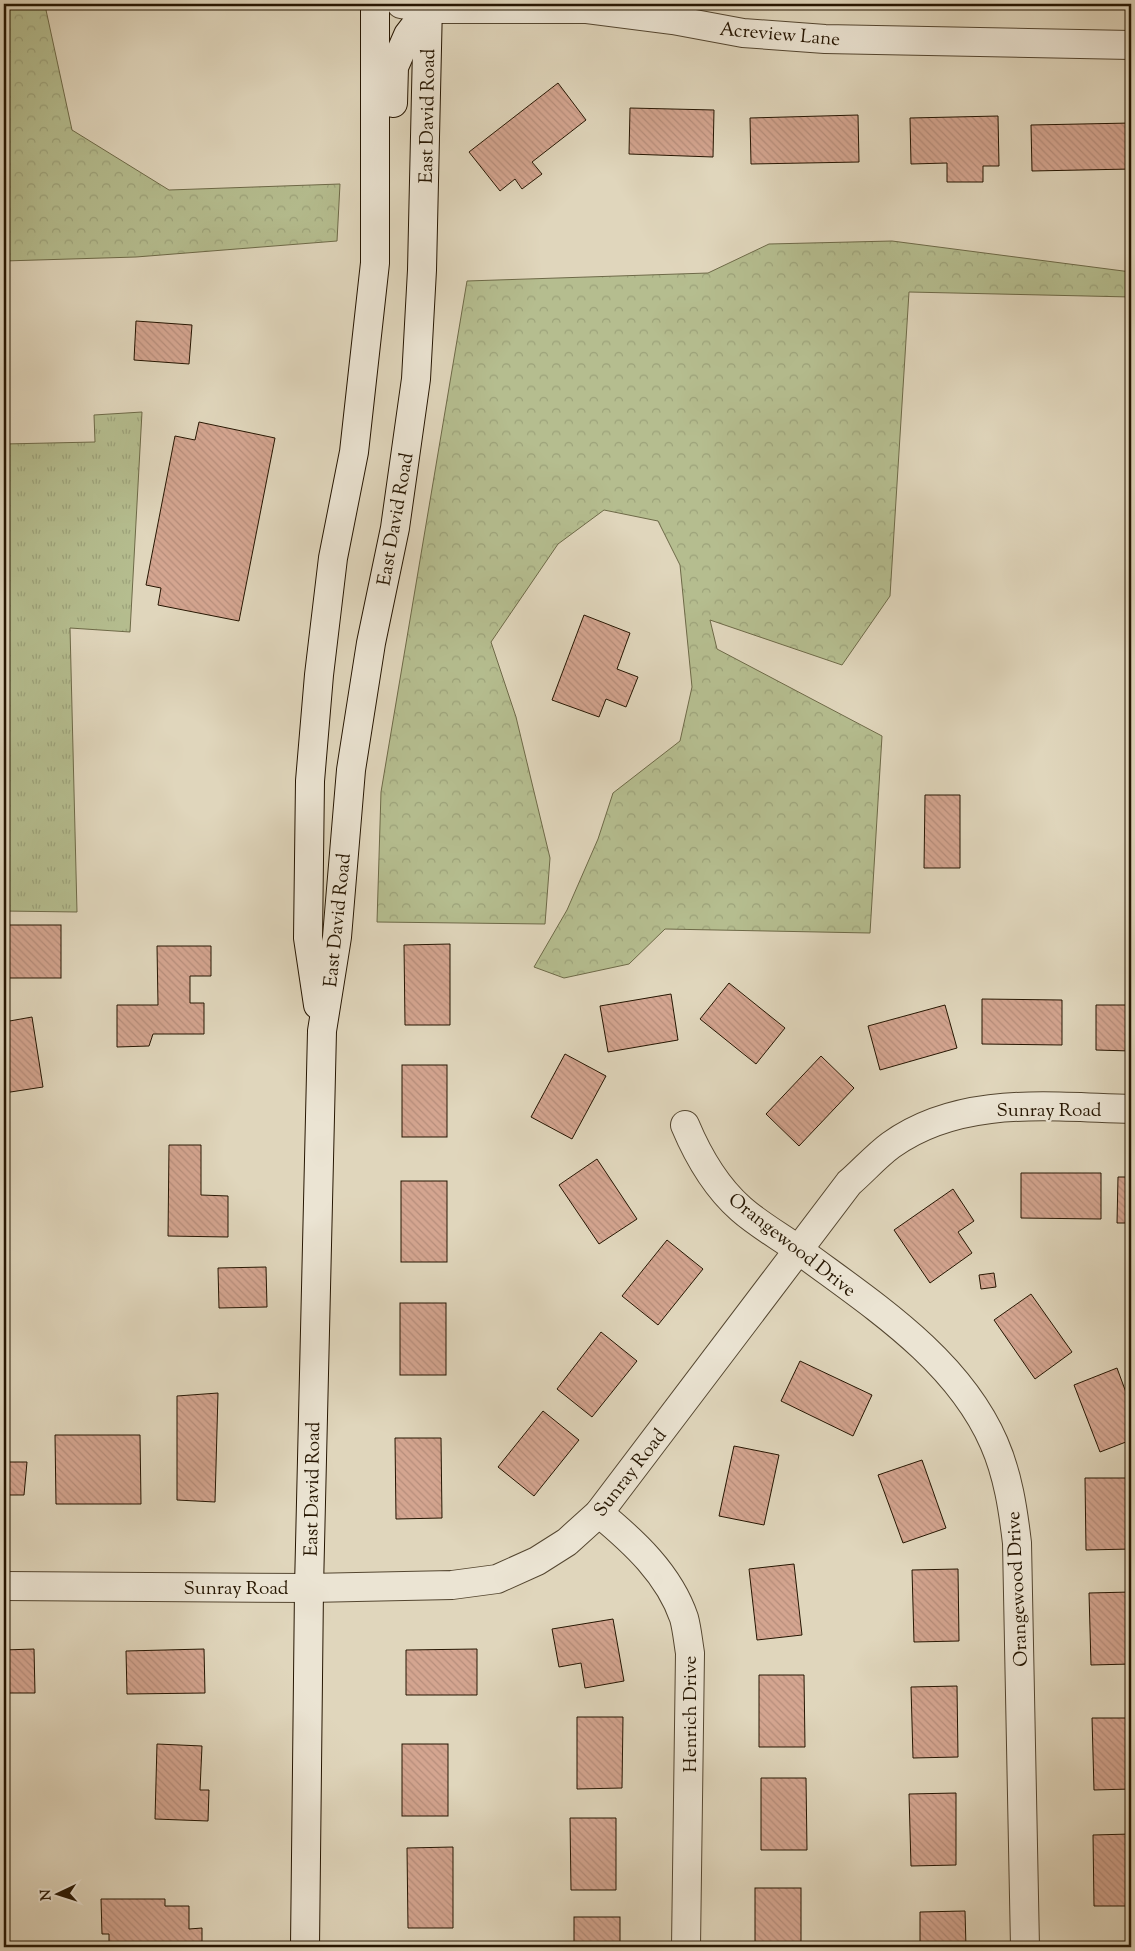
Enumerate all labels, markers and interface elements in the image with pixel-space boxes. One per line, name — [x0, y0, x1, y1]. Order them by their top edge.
street label: Acreview Lane — [718, 17, 841, 54]
street label: East David Road — [414, 48, 443, 184]
street label: East David Road — [371, 451, 421, 588]
street label: East David Road — [318, 852, 359, 989]
street label: Sunray Road — [996, 1098, 1102, 1125]
street label: Orangewood Drive — [722, 1187, 861, 1305]
street label: East David Road — [299, 1421, 328, 1557]
street label: Sunray Road — [588, 1424, 674, 1523]
street label: Orangewood Drive — [1001, 1510, 1036, 1667]
street label: Sunray Road — [183, 1576, 289, 1603]
street label: Henrich Drive — [678, 1655, 705, 1772]
north arrow — [32, 1868, 82, 1918]
text: N — [37, 1888, 57, 1901]

